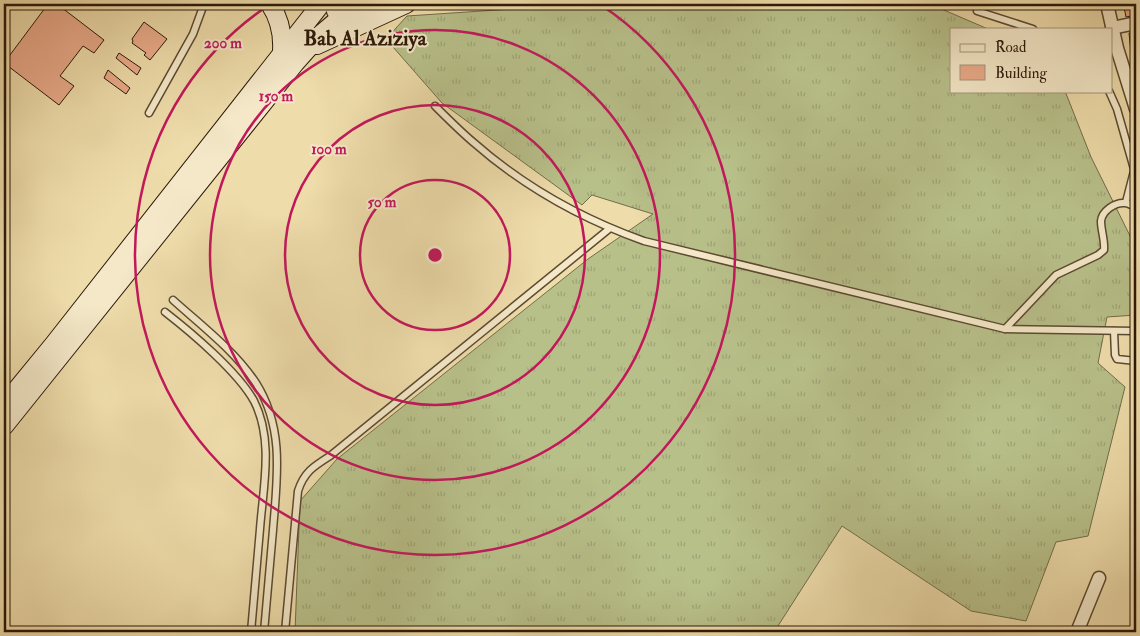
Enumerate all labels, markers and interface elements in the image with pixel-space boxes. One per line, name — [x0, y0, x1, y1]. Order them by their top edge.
district label: Bab Al Aziziya — [304, 25, 428, 52]
legend — [950, 28, 1112, 92]
text: 200 m — [204, 34, 242, 53]
text: Road — [995, 38, 1027, 57]
text: Building — [995, 64, 1047, 83]
text: 150 m — [259, 87, 293, 106]
text: 100 m — [311, 140, 347, 159]
text: 50 m — [368, 193, 397, 212]
centre of rings — [426, 246, 444, 264]

